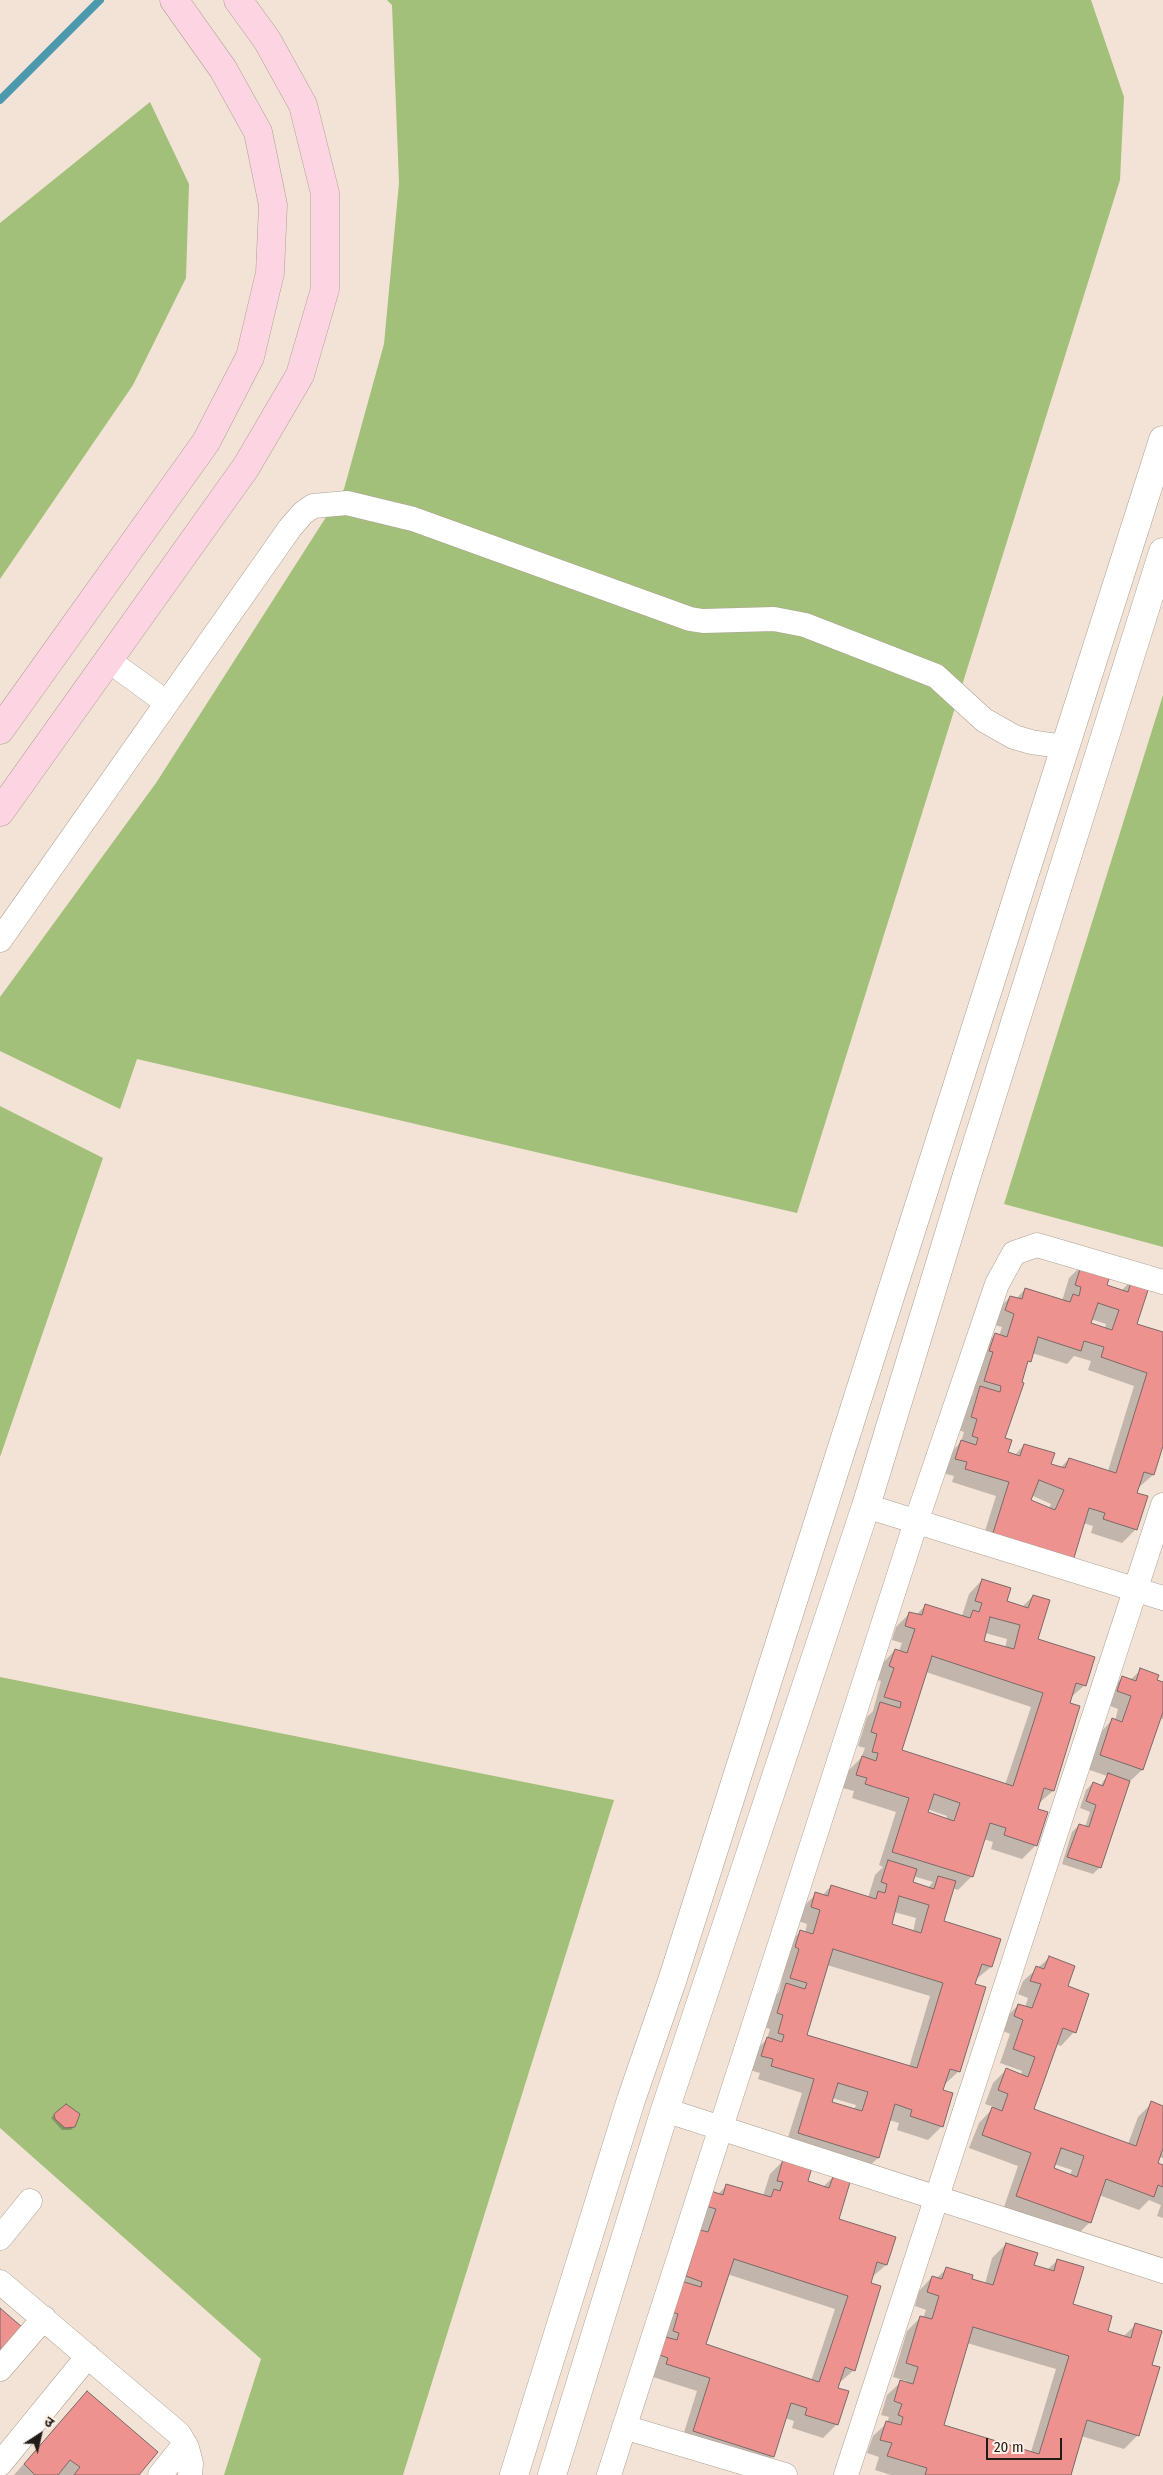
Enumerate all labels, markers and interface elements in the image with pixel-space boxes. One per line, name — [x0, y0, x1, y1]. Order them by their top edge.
north arrow — [15, 2410, 65, 2460]
text: उ — [41, 2413, 57, 2432]
scale bar — [988, 2428, 1064, 2460]
text: 20 m — [994, 2438, 1024, 2456]

